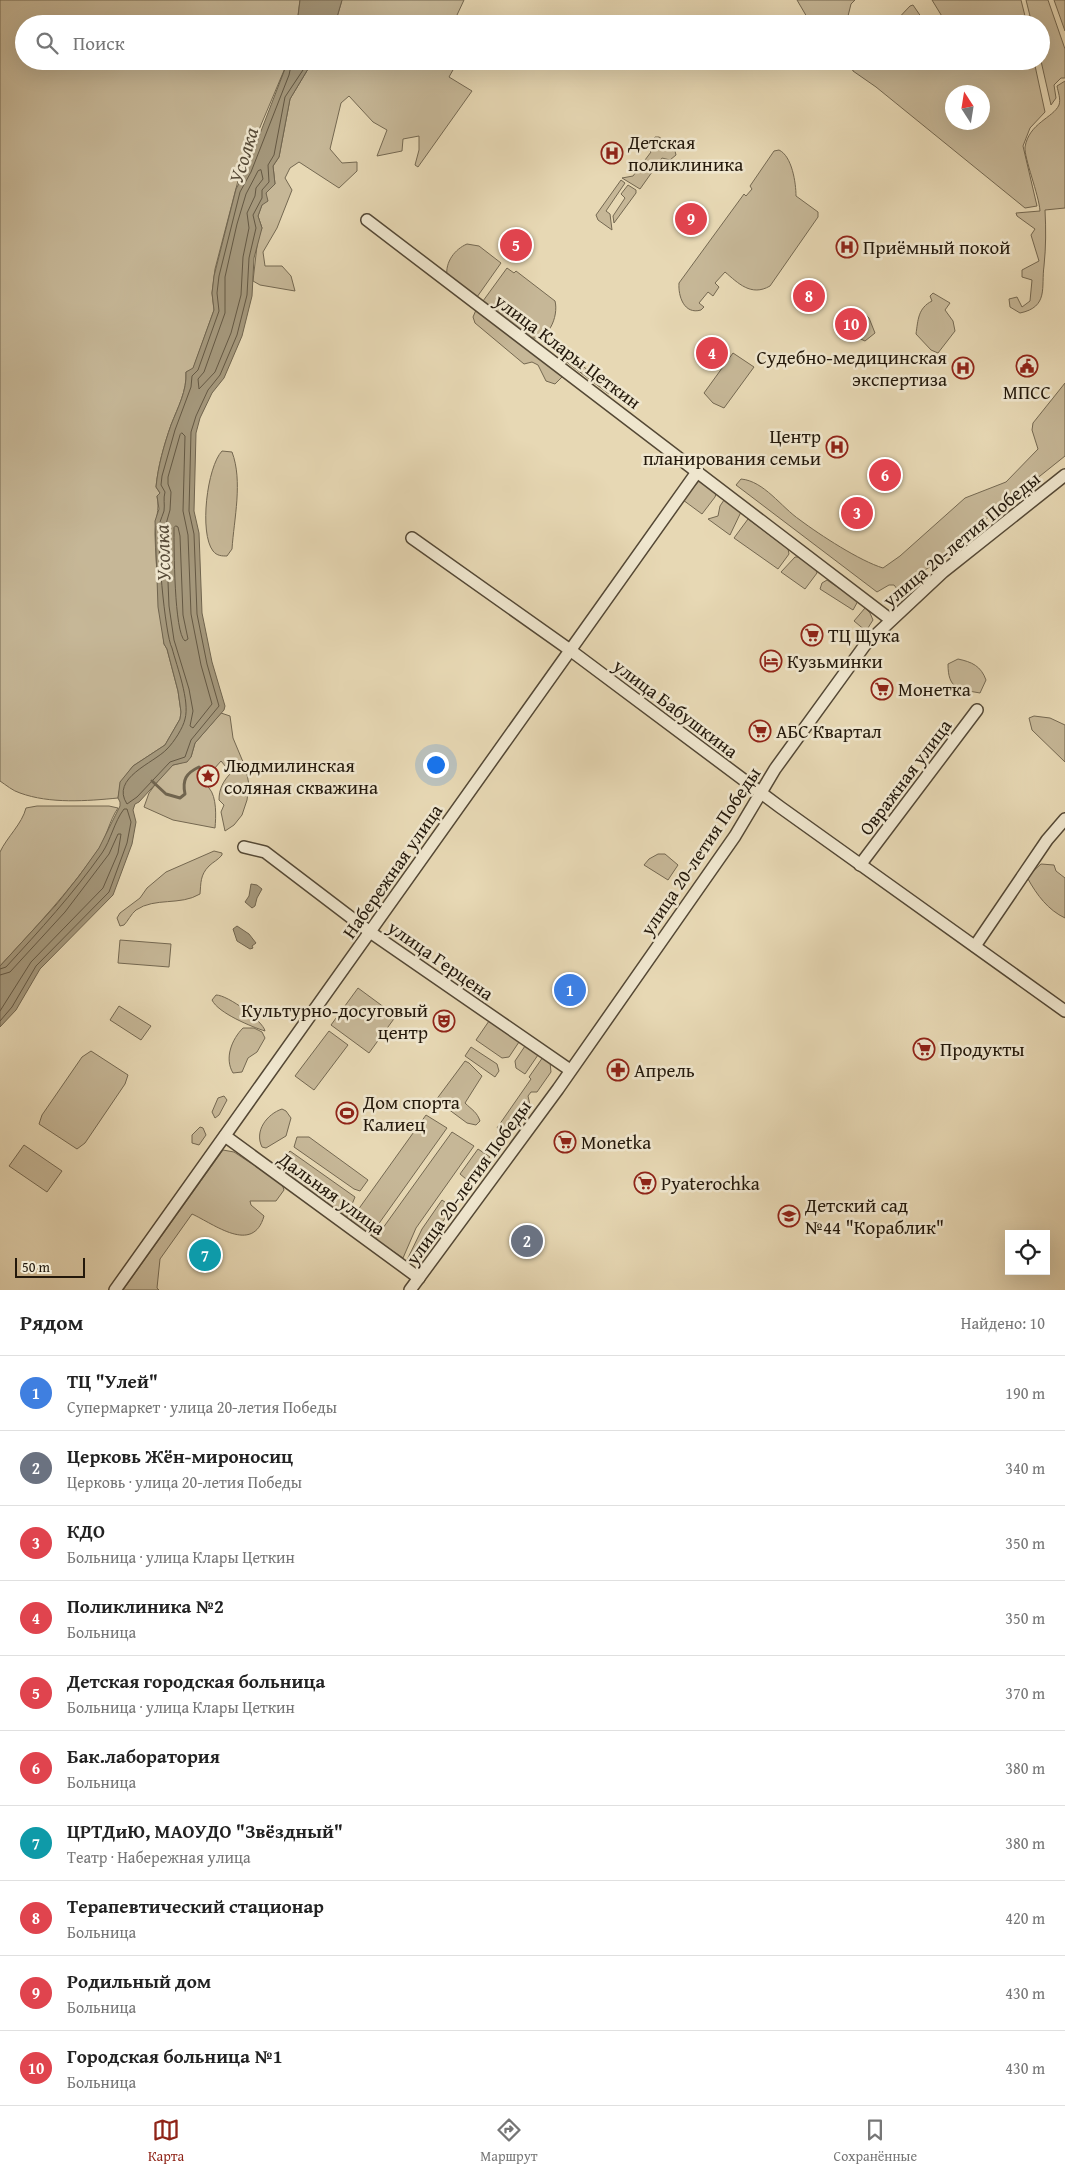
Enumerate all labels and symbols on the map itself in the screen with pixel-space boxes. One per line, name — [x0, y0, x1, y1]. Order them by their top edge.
north arrow — [945, 85, 990, 130]
water label: Усолка — [221, 123, 265, 186]
place label: Детская поликлиника — [627, 128, 743, 178]
hospital icon: Детская поликлиника — [600, 141, 624, 165]
pin: 9 — [675, 200, 707, 238]
pin: 5 — [500, 226, 532, 264]
place label: Приёмный покой — [863, 233, 1010, 261]
hospital icon: Приёмный покой — [835, 235, 859, 259]
pin: 8 — [793, 277, 825, 315]
street label: улица Клары Цеткин — [488, 286, 647, 415]
pin: 10 — [835, 305, 867, 343]
pin: 4 — [696, 334, 728, 372]
place label: Судебно-медицинская экспертиза — [757, 343, 947, 393]
public building icon: МПСС — [1015, 354, 1039, 378]
hospital icon: Судебно-медицинская экспертиза — [951, 356, 975, 380]
place label: МПСС — [1003, 378, 1051, 406]
place label: Центр планирования семьи — [643, 422, 821, 472]
hospital icon: Центр планирования семьи — [825, 435, 849, 459]
pin: 6 — [869, 456, 901, 494]
street label: улица 20-летия Победы — [875, 465, 1046, 614]
pin: 3 — [841, 494, 873, 532]
water label: Усолка — [146, 523, 177, 582]
place label: ТЦ Щука — [828, 621, 900, 649]
supermarket icon: ТЦ Щука — [800, 623, 824, 647]
place label: Кузьминки — [787, 647, 883, 675]
hotel icon: Кузьминки — [759, 649, 783, 673]
street label: улица Бабушкина — [607, 651, 744, 764]
place label: Монетка — [898, 675, 971, 703]
supermarket icon: Монетка — [870, 677, 894, 701]
street label: Овражная улица — [852, 713, 958, 841]
place label: АБС Квартал — [776, 717, 882, 745]
supermarket icon: АБС Квартал — [748, 719, 772, 743]
place label: Людмилинская соляная скважина — [224, 751, 378, 801]
your location — [423, 752, 449, 778]
street label: улица 20-летия Победы — [632, 761, 767, 942]
place icon: Людмилинская соляная скважина — [196, 764, 220, 788]
street label: Набережная улица — [335, 798, 449, 944]
street label: улица Герцена — [382, 912, 500, 1007]
pin: 1 — [554, 971, 586, 1009]
place label: Культурно-досуговый центр — [241, 996, 428, 1046]
theatre icon: Культурно-досуговый центр — [432, 1009, 456, 1033]
place label: Продукты — [940, 1035, 1025, 1063]
supermarket icon: Продукты — [912, 1037, 936, 1061]
place label: Апрель — [634, 1056, 695, 1084]
pharmacy icon: Апрель — [606, 1058, 630, 1082]
place label: Дом спорта Калиец — [362, 1088, 460, 1138]
street label: улица 20-летия Победы — [401, 1095, 535, 1269]
sports icon: Дом спорта Калиец — [335, 1101, 359, 1125]
place label: Monetka — [581, 1128, 651, 1156]
supermarket icon: Monetka — [553, 1130, 577, 1154]
street label: Дальняя улица — [272, 1144, 391, 1241]
place label: Pyaterochka — [661, 1169, 760, 1197]
supermarket icon: Pyaterochka — [633, 1171, 657, 1195]
place label: Детский сад №44 "Кораблик" — [804, 1191, 944, 1241]
school or university icon: Детский сад №44 "Кораблик" — [777, 1204, 801, 1228]
pin: 2 — [511, 1222, 543, 1260]
pin: 7 — [189, 1236, 221, 1274]
scale bar — [15, 1255, 85, 1278]

